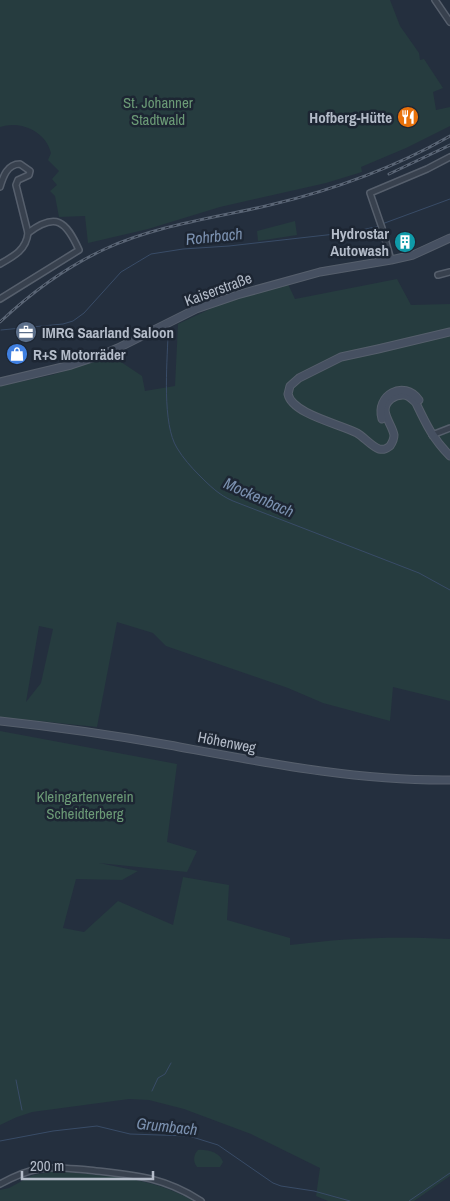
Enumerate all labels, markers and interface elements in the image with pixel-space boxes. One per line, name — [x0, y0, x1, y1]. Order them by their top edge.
park label: St. Johanner Stadtwald — [123, 92, 193, 130]
restaurant icon: Hofberg-Hütte — [396, 105, 420, 129]
place label: Hofberg-Hütte — [309, 107, 392, 128]
water label: Rohrbach — [185, 222, 243, 250]
place label: Hydrostar Autowash — [330, 223, 389, 261]
building icon: Hydrostar Autowash — [393, 230, 417, 254]
street label: Kaiserstraße — [181, 267, 255, 311]
office icon: IMRG Saarland Saloon — [14, 320, 38, 344]
place label: IMRG Saarland Saloon — [42, 322, 174, 343]
shop icon: R+S Motorräder — [5, 342, 29, 366]
place label: R+S Motorräder — [33, 344, 126, 365]
water label: Mockenbach — [221, 472, 297, 522]
street label: Höhenweg — [196, 726, 258, 758]
park label: Kleingartenverein Scheidterberg — [36, 786, 134, 824]
water label: Grumbach — [135, 1112, 199, 1140]
scale bar — [22, 1148, 154, 1180]
text: 200 m — [30, 1155, 64, 1176]

